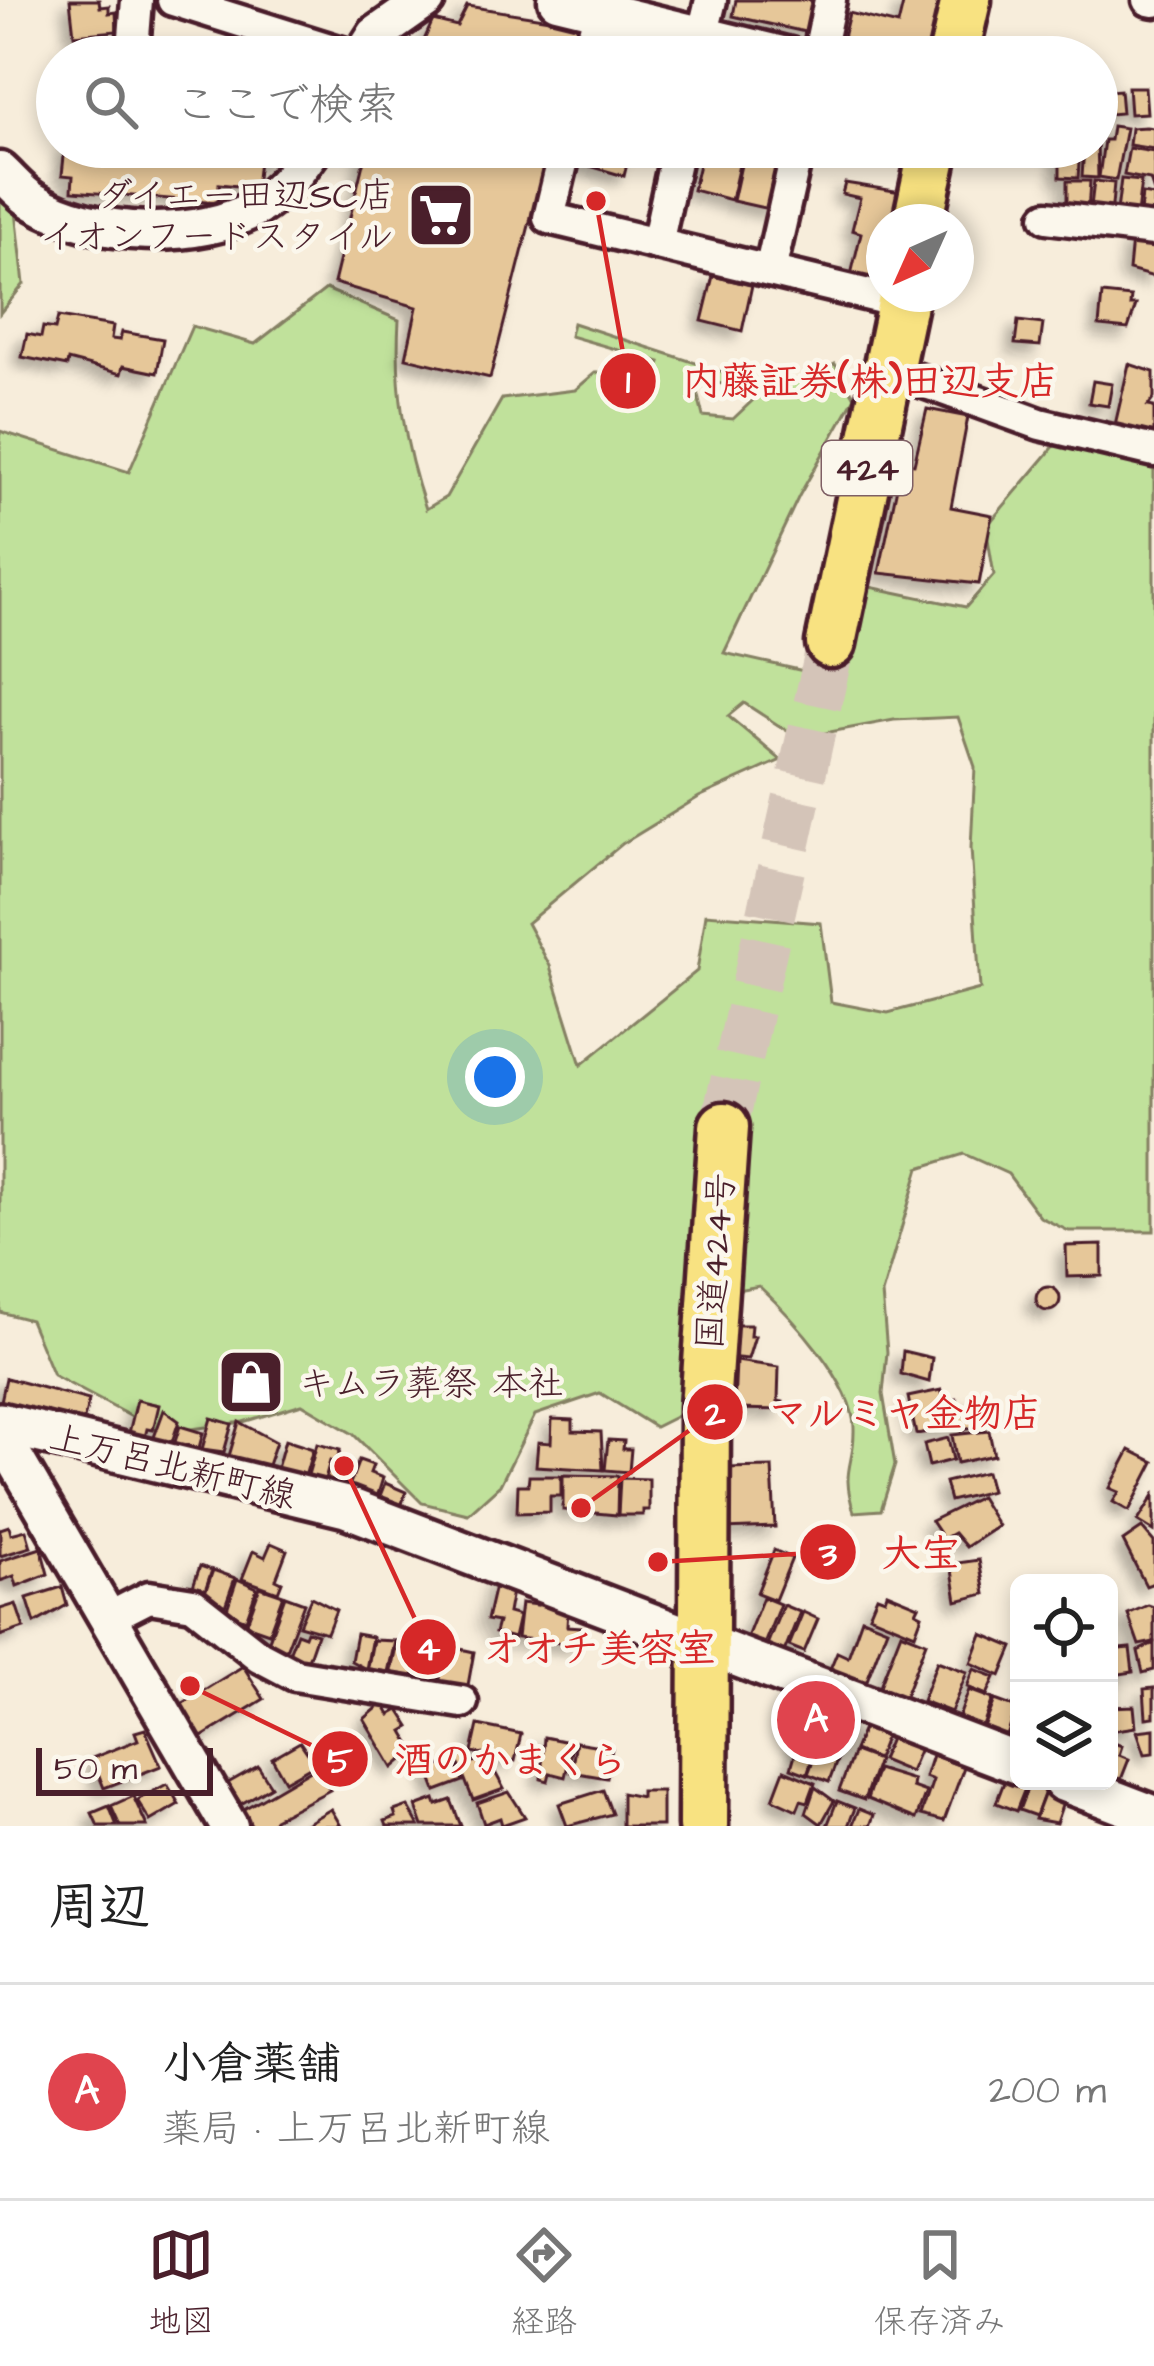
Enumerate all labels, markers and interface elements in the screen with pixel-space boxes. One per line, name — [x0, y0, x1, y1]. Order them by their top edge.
search box — [36, 36, 1118, 168]
icon: search — [78, 69, 144, 135]
text: ここで検索 — [174, 75, 399, 137]
place label: ダイエー田辺SC店 イオンフードスタイル — [39, 171, 394, 263]
supermarket icon: ダイエー田辺SC店 イオンフードスタイル — [406, 180, 476, 250]
north arrow — [866, 204, 974, 312]
callout: 内藤証券(株)田辺支店 — [598, 343, 1082, 418]
text: 内藤証券(株)田辺支店 — [682, 356, 1058, 410]
text: 1 — [626, 357, 631, 408]
road number: 424 — [822, 441, 912, 495]
your location — [465, 1047, 525, 1107]
street label: 国道424号 — [685, 1171, 748, 1352]
shop icon: キムラ葬祭 本社 — [216, 1347, 286, 1417]
place label: キムラ葬祭 本社 — [298, 1359, 564, 1410]
callout: マルミヤ金物店 — [685, 1375, 1066, 1450]
text: マルミヤ金物店 — [768, 1388, 1042, 1442]
text: 2 — [704, 1389, 726, 1440]
street label: 上万呂北新町線 — [44, 1412, 301, 1523]
callout: 大宝 — [798, 1515, 984, 1590]
text: 大宝 — [882, 1528, 960, 1582]
text: 3 — [818, 1529, 838, 1580]
map controls — [1010, 1574, 1118, 1790]
button: locate — [1010, 1574, 1118, 1682]
callout: オオチ美容室 — [398, 1610, 740, 1685]
text: オオチ美容室 — [482, 1623, 716, 1677]
text: 4 — [416, 1624, 441, 1675]
pin: A — [777, 1675, 855, 1765]
button: layers — [1010, 1682, 1118, 1790]
callout: 酒のかまくら — [310, 1722, 652, 1797]
text: 酒のかまくら — [394, 1735, 628, 1789]
text: 5 — [327, 1736, 353, 1787]
scale bar — [36, 1742, 213, 1795]
text: 50 m — [54, 1746, 137, 1792]
text: 周辺 — [48, 1873, 150, 1944]
text: 小倉薬舗 — [162, 2034, 342, 2096]
text: A — [75, 2065, 99, 2119]
text: 200 m — [989, 2065, 1106, 2119]
text: 薬局 · 上万呂北新町線 — [162, 2103, 550, 2157]
tab: 地図 — [148, 2222, 214, 2345]
tab: 経路 — [511, 2222, 577, 2345]
tab: 保存済み — [874, 2222, 1006, 2345]

